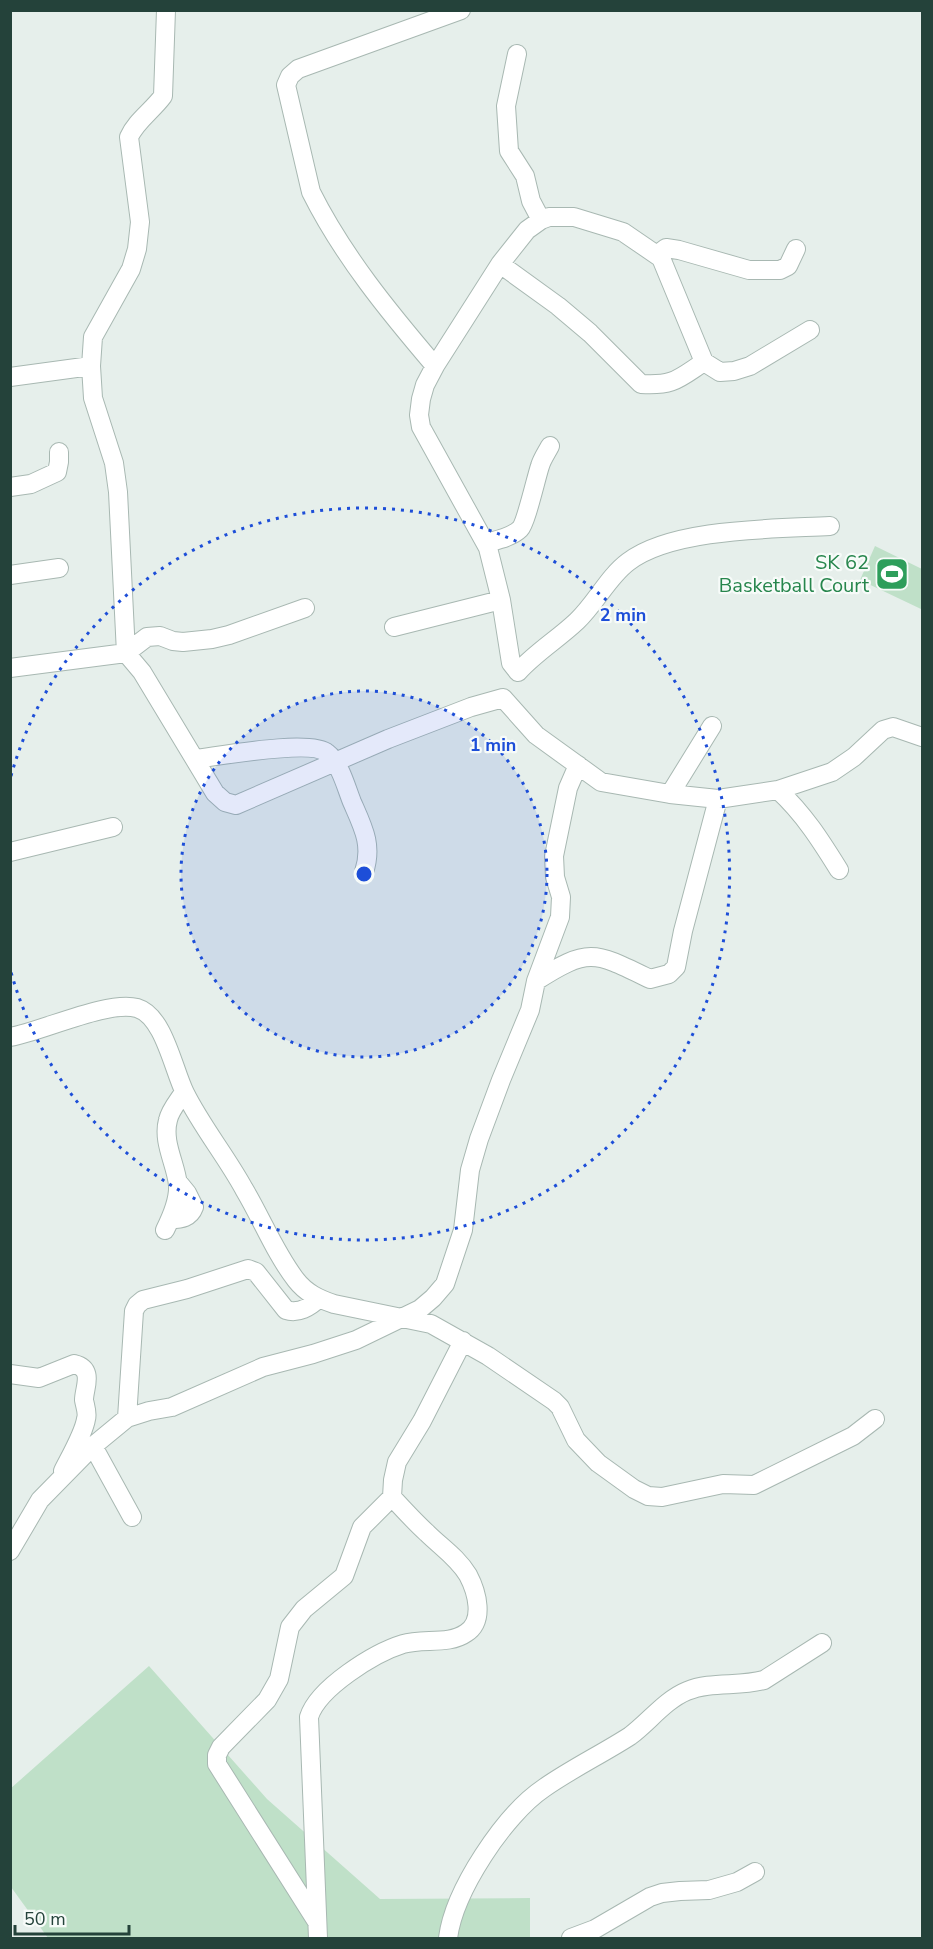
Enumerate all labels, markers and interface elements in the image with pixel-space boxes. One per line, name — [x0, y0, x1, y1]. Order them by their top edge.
place label: SK 62 Basketball Court — [719, 549, 870, 599]
sports icon: SK 62 Basketball Court — [874, 556, 910, 592]
text: 2 min — [600, 603, 646, 627]
text: 1 min — [470, 733, 516, 757]
centre of rings — [354, 864, 374, 884]
scale bar — [15, 1898, 129, 1936]
text: 50 m — [24, 1907, 66, 1931]

